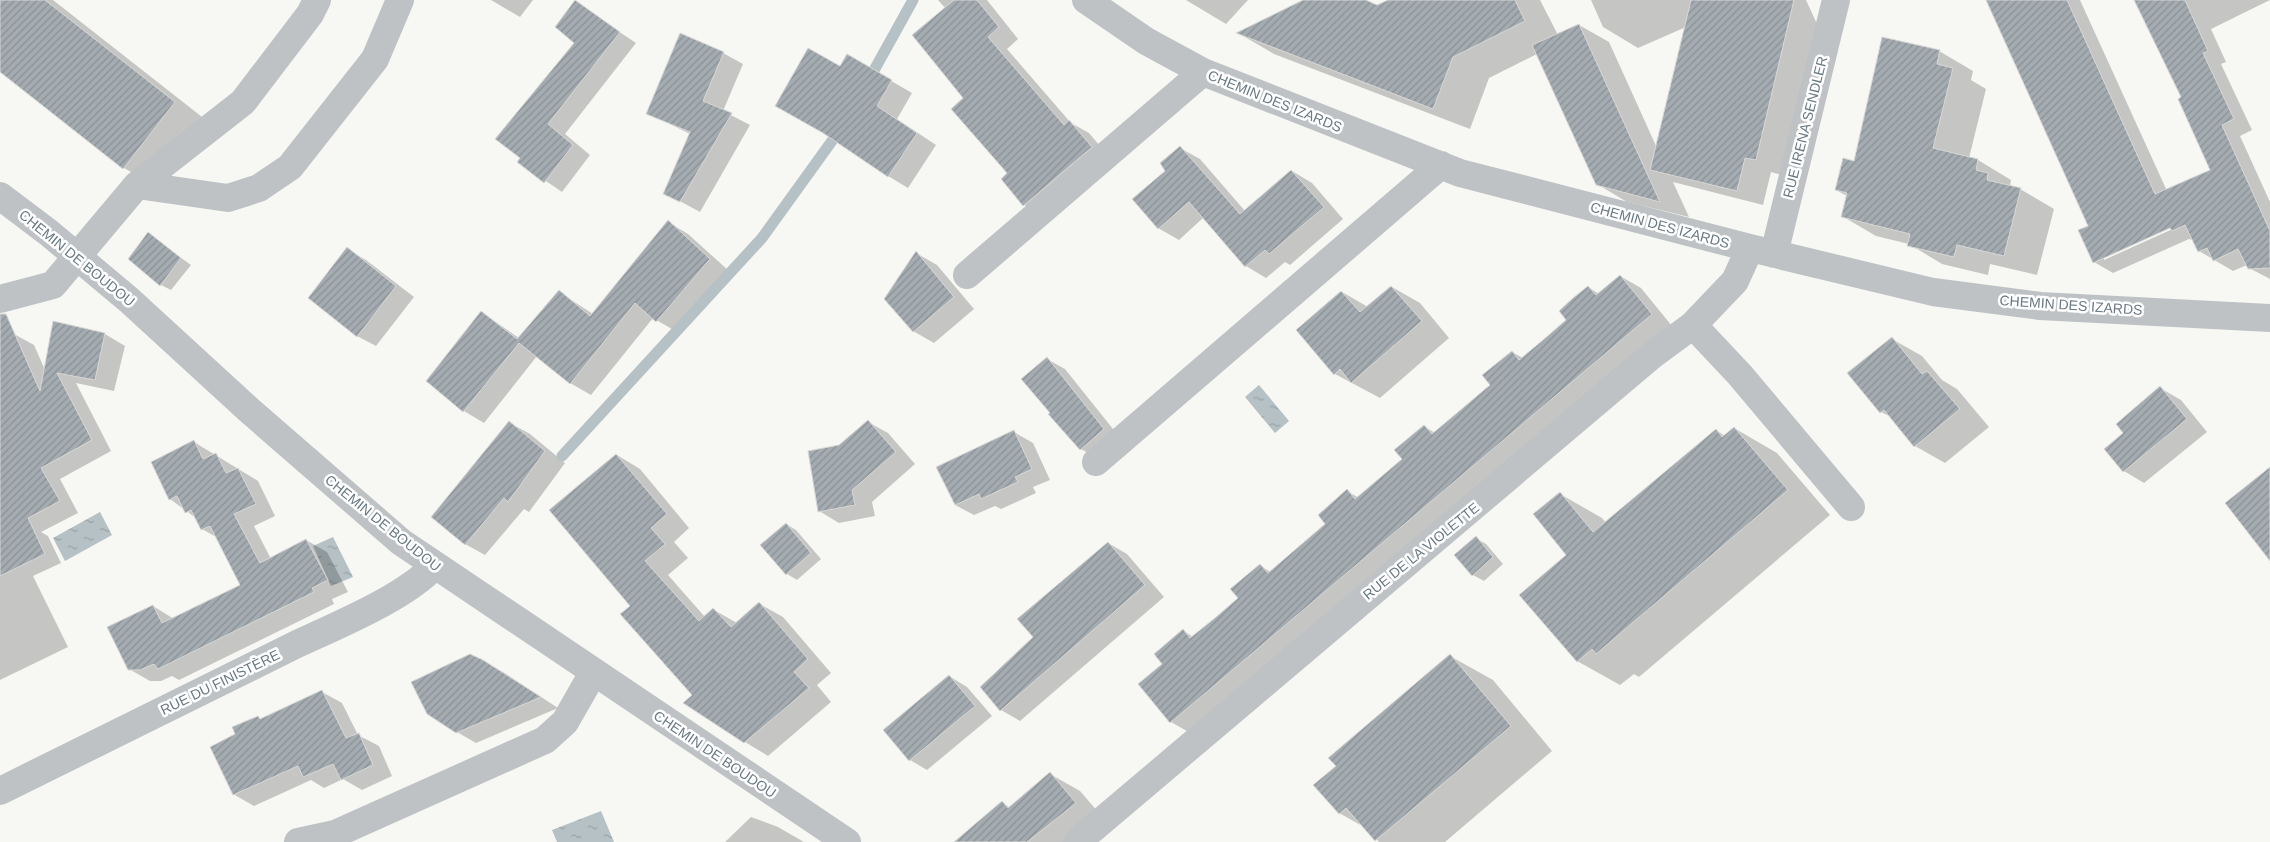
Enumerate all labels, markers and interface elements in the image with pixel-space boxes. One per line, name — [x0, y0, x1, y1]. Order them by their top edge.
street label: RUE IRENA SENDLER — [1780, 54, 1830, 200]
street label: CHEMIN DES IZARDS — [1206, 67, 1344, 135]
street label: CHEMIN DES IZARDS — [1589, 199, 1731, 251]
street label: CHEMIN DE BOUDOU — [16, 207, 138, 309]
street label: CHEMIN DES IZARDS — [1999, 292, 2143, 318]
street label: CHEMIN DE BOUDOU — [322, 472, 444, 574]
street label: RUE DE LA VIOLETTE — [1360, 499, 1482, 603]
street label: RUE DU FINISTÈRE — [158, 646, 282, 718]
street label: CHEMIN DE BOUDOU — [651, 707, 779, 801]

